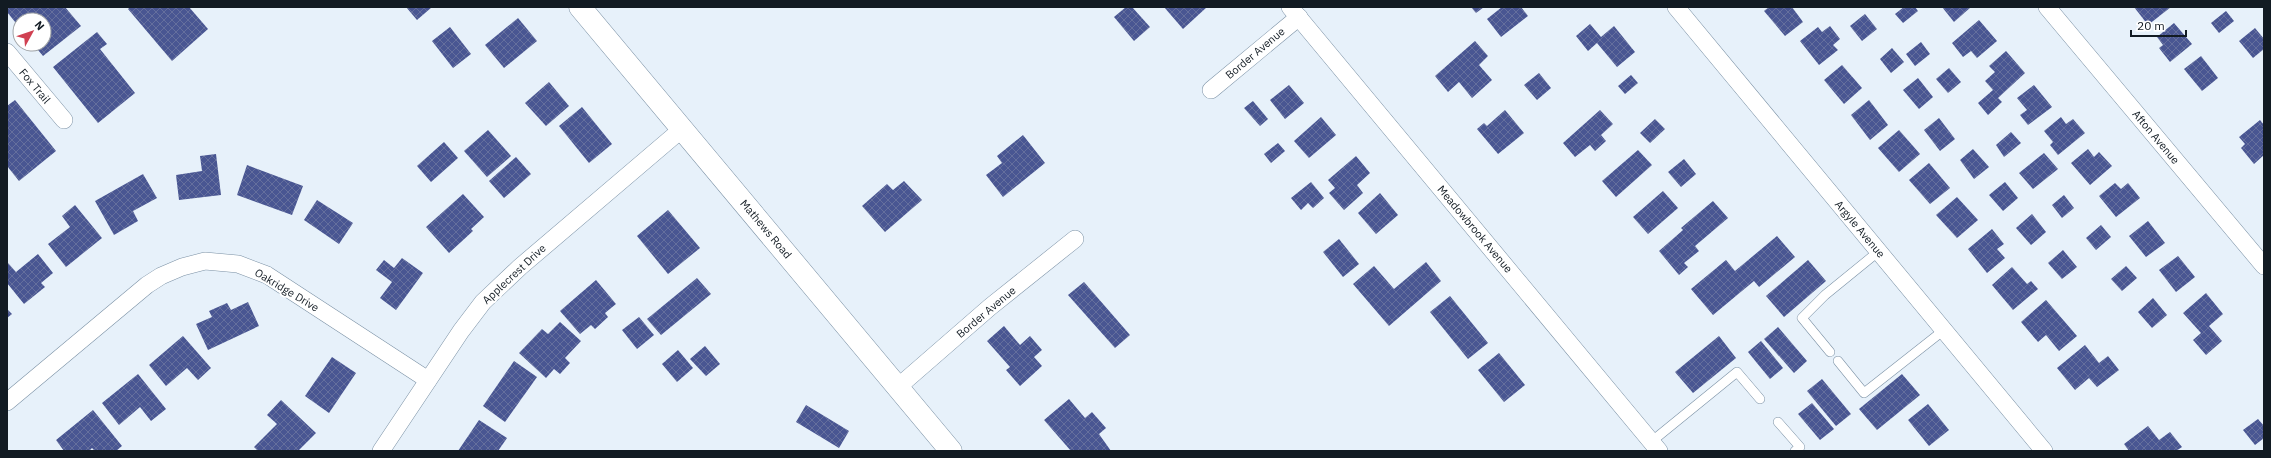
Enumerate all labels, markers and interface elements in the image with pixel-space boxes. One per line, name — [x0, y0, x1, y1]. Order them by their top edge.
north arrow — [12, 12, 52, 52]
scale bar — [2131, 12, 2186, 38]
text: N — [32, 18, 48, 33]
text: 20 m — [2137, 18, 2165, 33]
street label: Border Avenue — [1222, 24, 1288, 82]
street label: Fox Trail — [16, 66, 54, 106]
street label: Afton Avenue — [2129, 107, 2183, 167]
street label: Meadowbrook Avenue — [1434, 183, 1516, 275]
street label: Mathews Road — [737, 197, 795, 261]
street label: Argyle Avenue — [1832, 197, 1888, 261]
street label: Applecrest Drive — [479, 241, 549, 307]
street label: Oakridge Drive — [252, 265, 322, 315]
street label: Border Avenue — [953, 283, 1019, 341]

